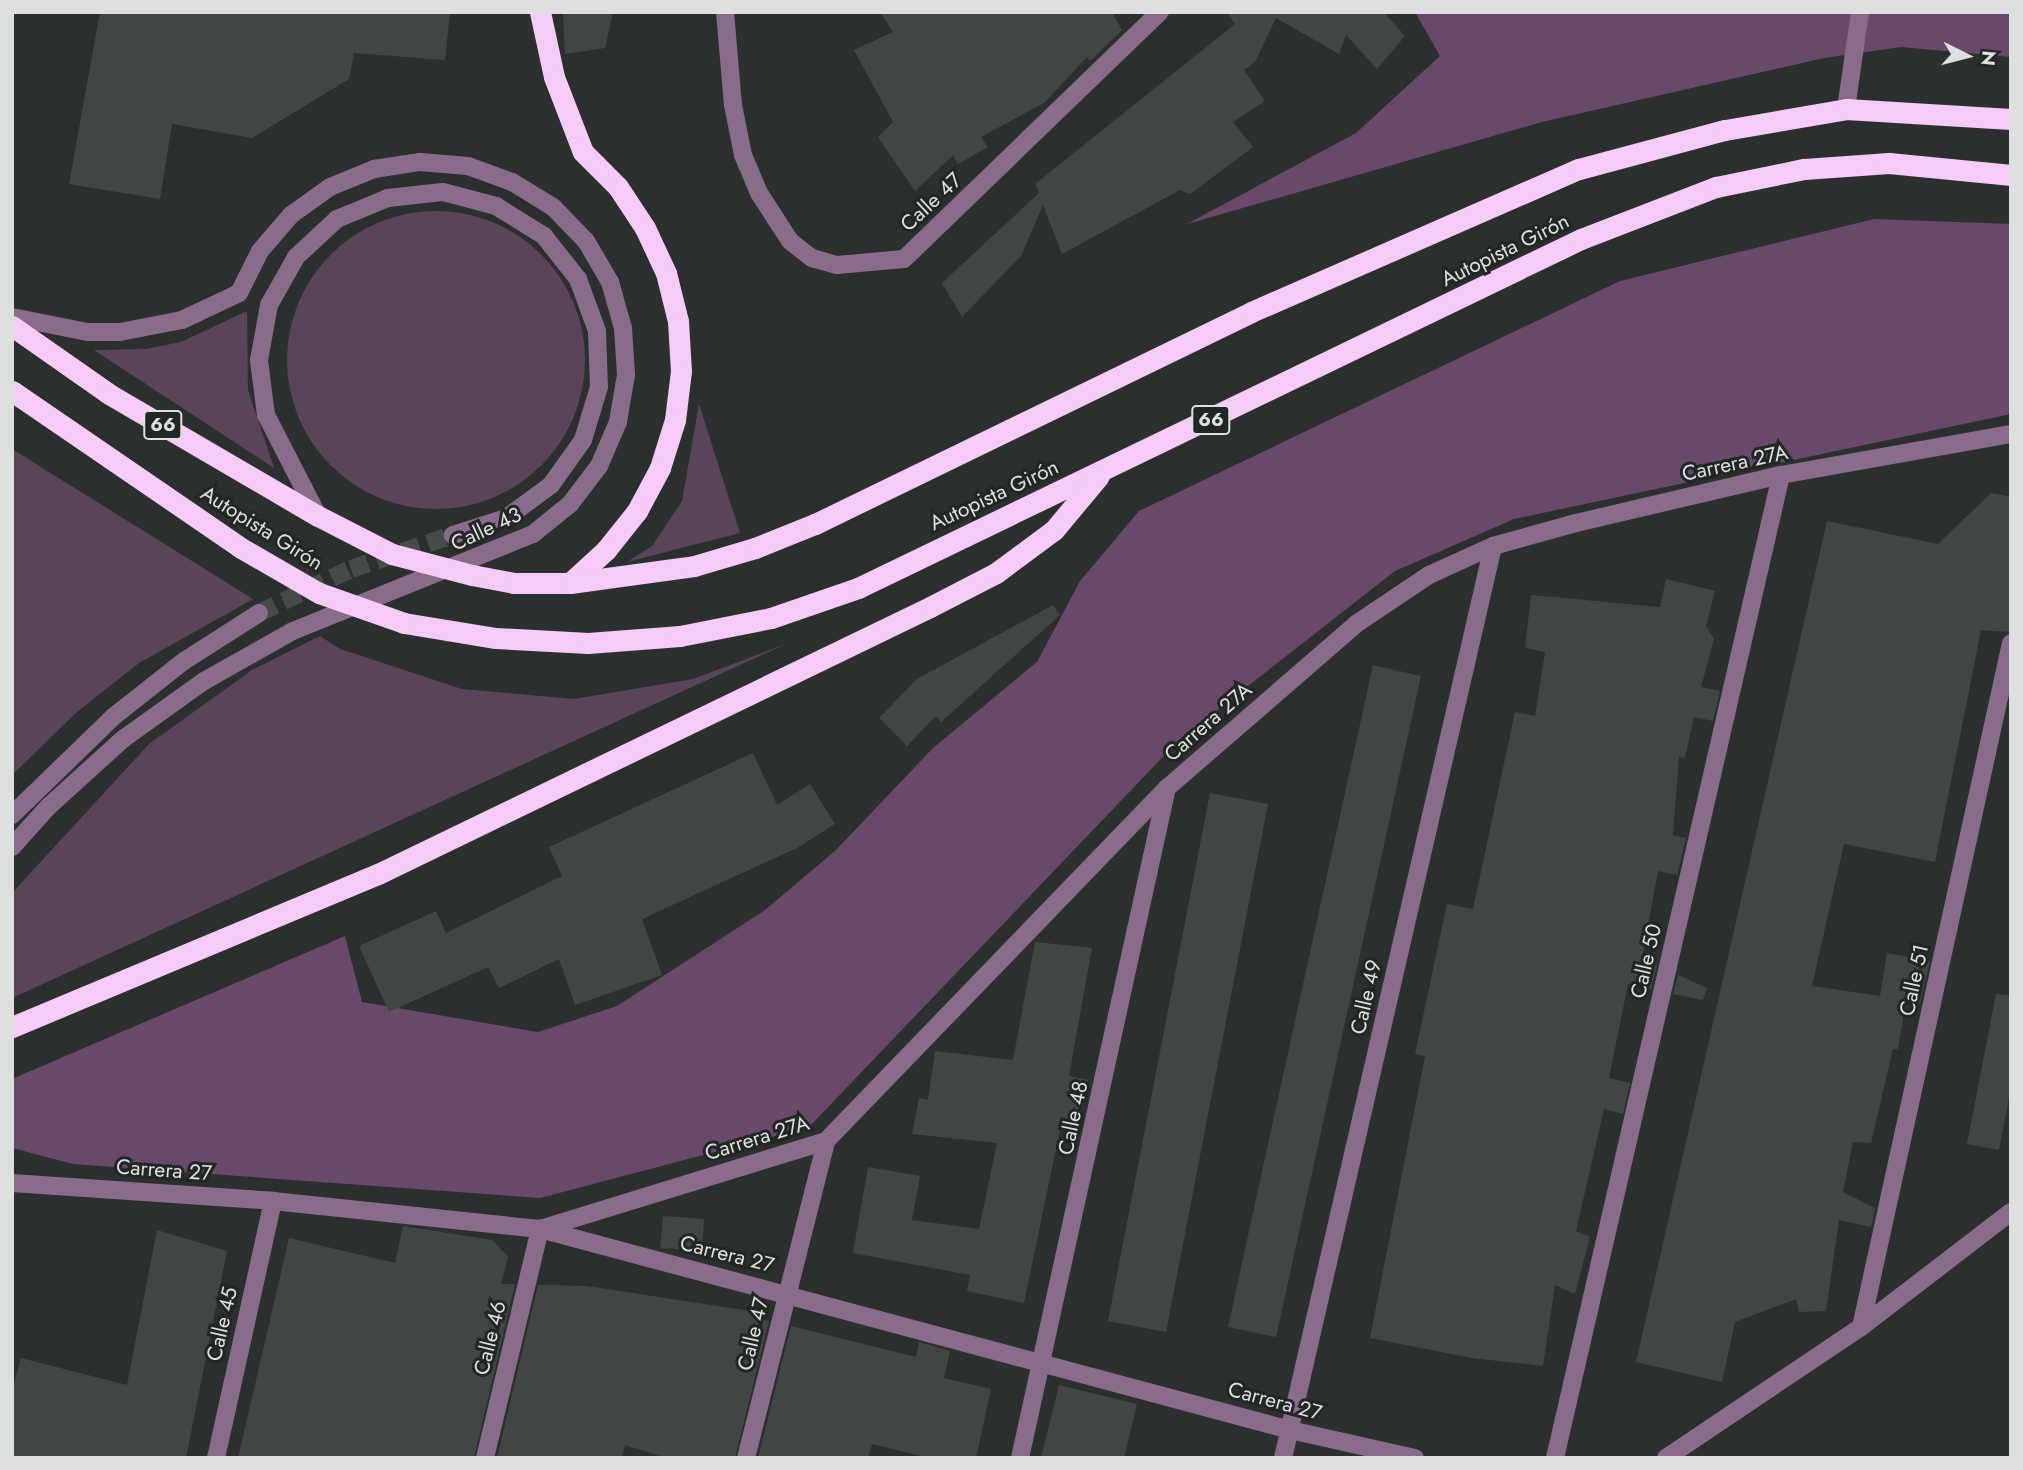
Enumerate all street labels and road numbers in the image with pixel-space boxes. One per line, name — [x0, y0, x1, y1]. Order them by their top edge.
street label: Calle 47 — [895, 167, 967, 237]
street label: Autopista Girón — [1437, 208, 1573, 292]
road number: 66 — [1190, 404, 1232, 436]
road number: 66 — [142, 410, 184, 440]
street label: Carrera 27A — [1680, 439, 1790, 487]
street label: Autopista Girón — [925, 454, 1063, 536]
street label: Autopista Girón — [196, 480, 328, 576]
street label: Calle 43 — [447, 502, 525, 556]
street label: Carrera 27A — [1159, 677, 1257, 767]
street label: Calle 50 — [1625, 921, 1667, 1001]
street label: Calle 51 — [1894, 942, 1934, 1018]
street label: Calle 49 — [1345, 957, 1387, 1037]
street label: Calle 48 — [1053, 1079, 1093, 1157]
street label: Carrera 27A — [702, 1110, 812, 1166]
street label: Carrera 27 — [115, 1154, 213, 1186]
street label: Carrera 27 — [677, 1230, 777, 1278]
street label: Calle 45 — [201, 1284, 243, 1364]
street label: Calle 47 — [732, 1295, 774, 1373]
street label: Calle 46 — [469, 1298, 511, 1378]
street label: Carrera 27 — [1225, 1376, 1325, 1426]

